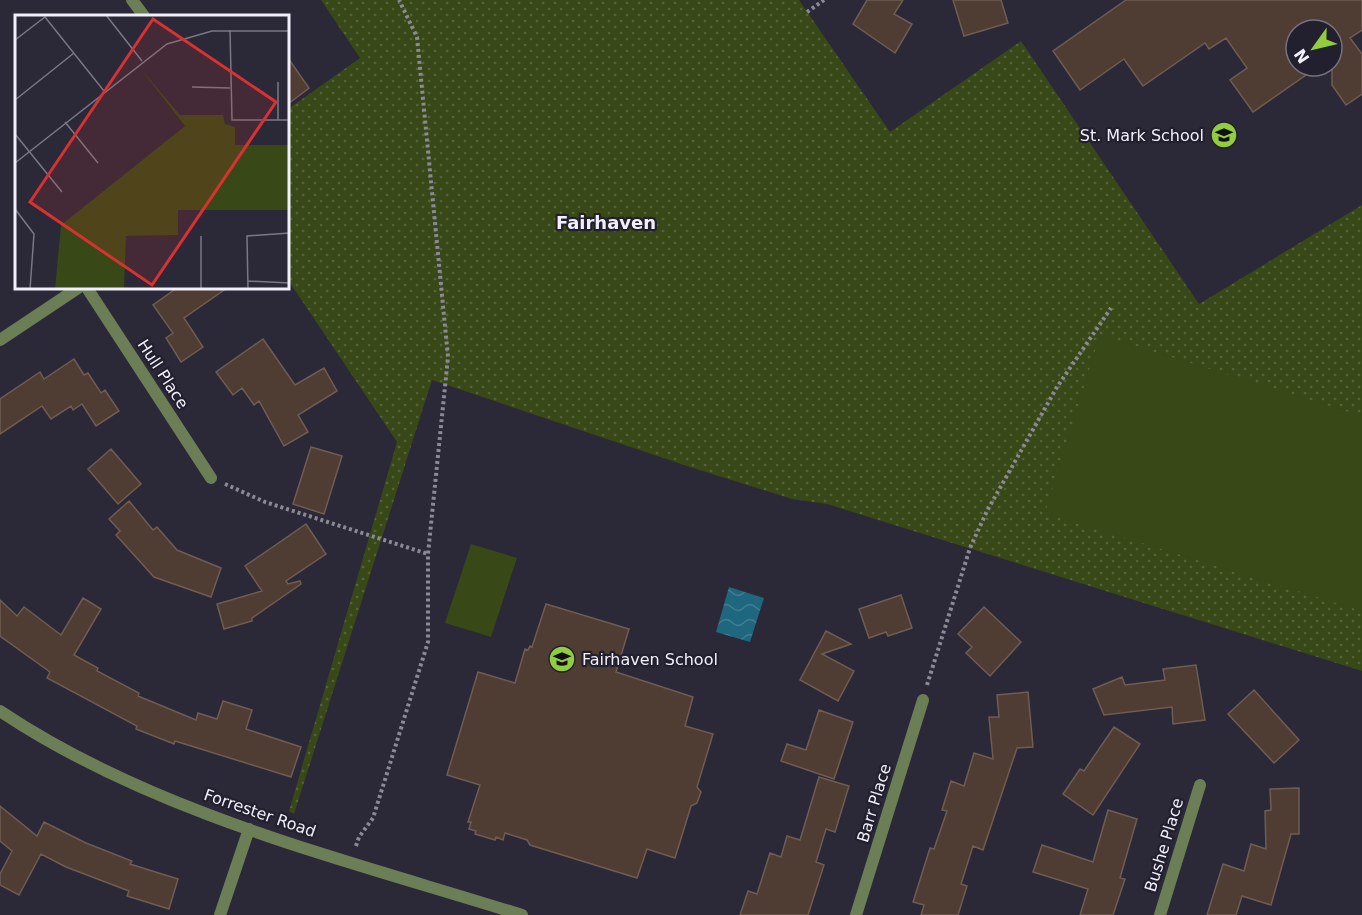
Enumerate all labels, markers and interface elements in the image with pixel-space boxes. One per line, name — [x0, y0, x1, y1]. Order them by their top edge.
inset map — [15, 15, 290, 290]
north arrow — [1284, 18, 1344, 78]
text: N — [1290, 45, 1314, 67]
school or university icon: St. Mark School — [1209, 120, 1239, 150]
place label: St. Mark School — [1080, 126, 1204, 145]
district label: Fairhaven — [556, 212, 656, 233]
street label: Hull Place — [134, 336, 192, 412]
school or university icon: Fairhaven School — [547, 644, 577, 674]
place label: Fairhaven School — [582, 650, 718, 669]
street label: Barr Place — [853, 761, 895, 845]
street label: Forrester Road — [202, 785, 318, 841]
street label: Bushe Place — [1141, 796, 1187, 894]

